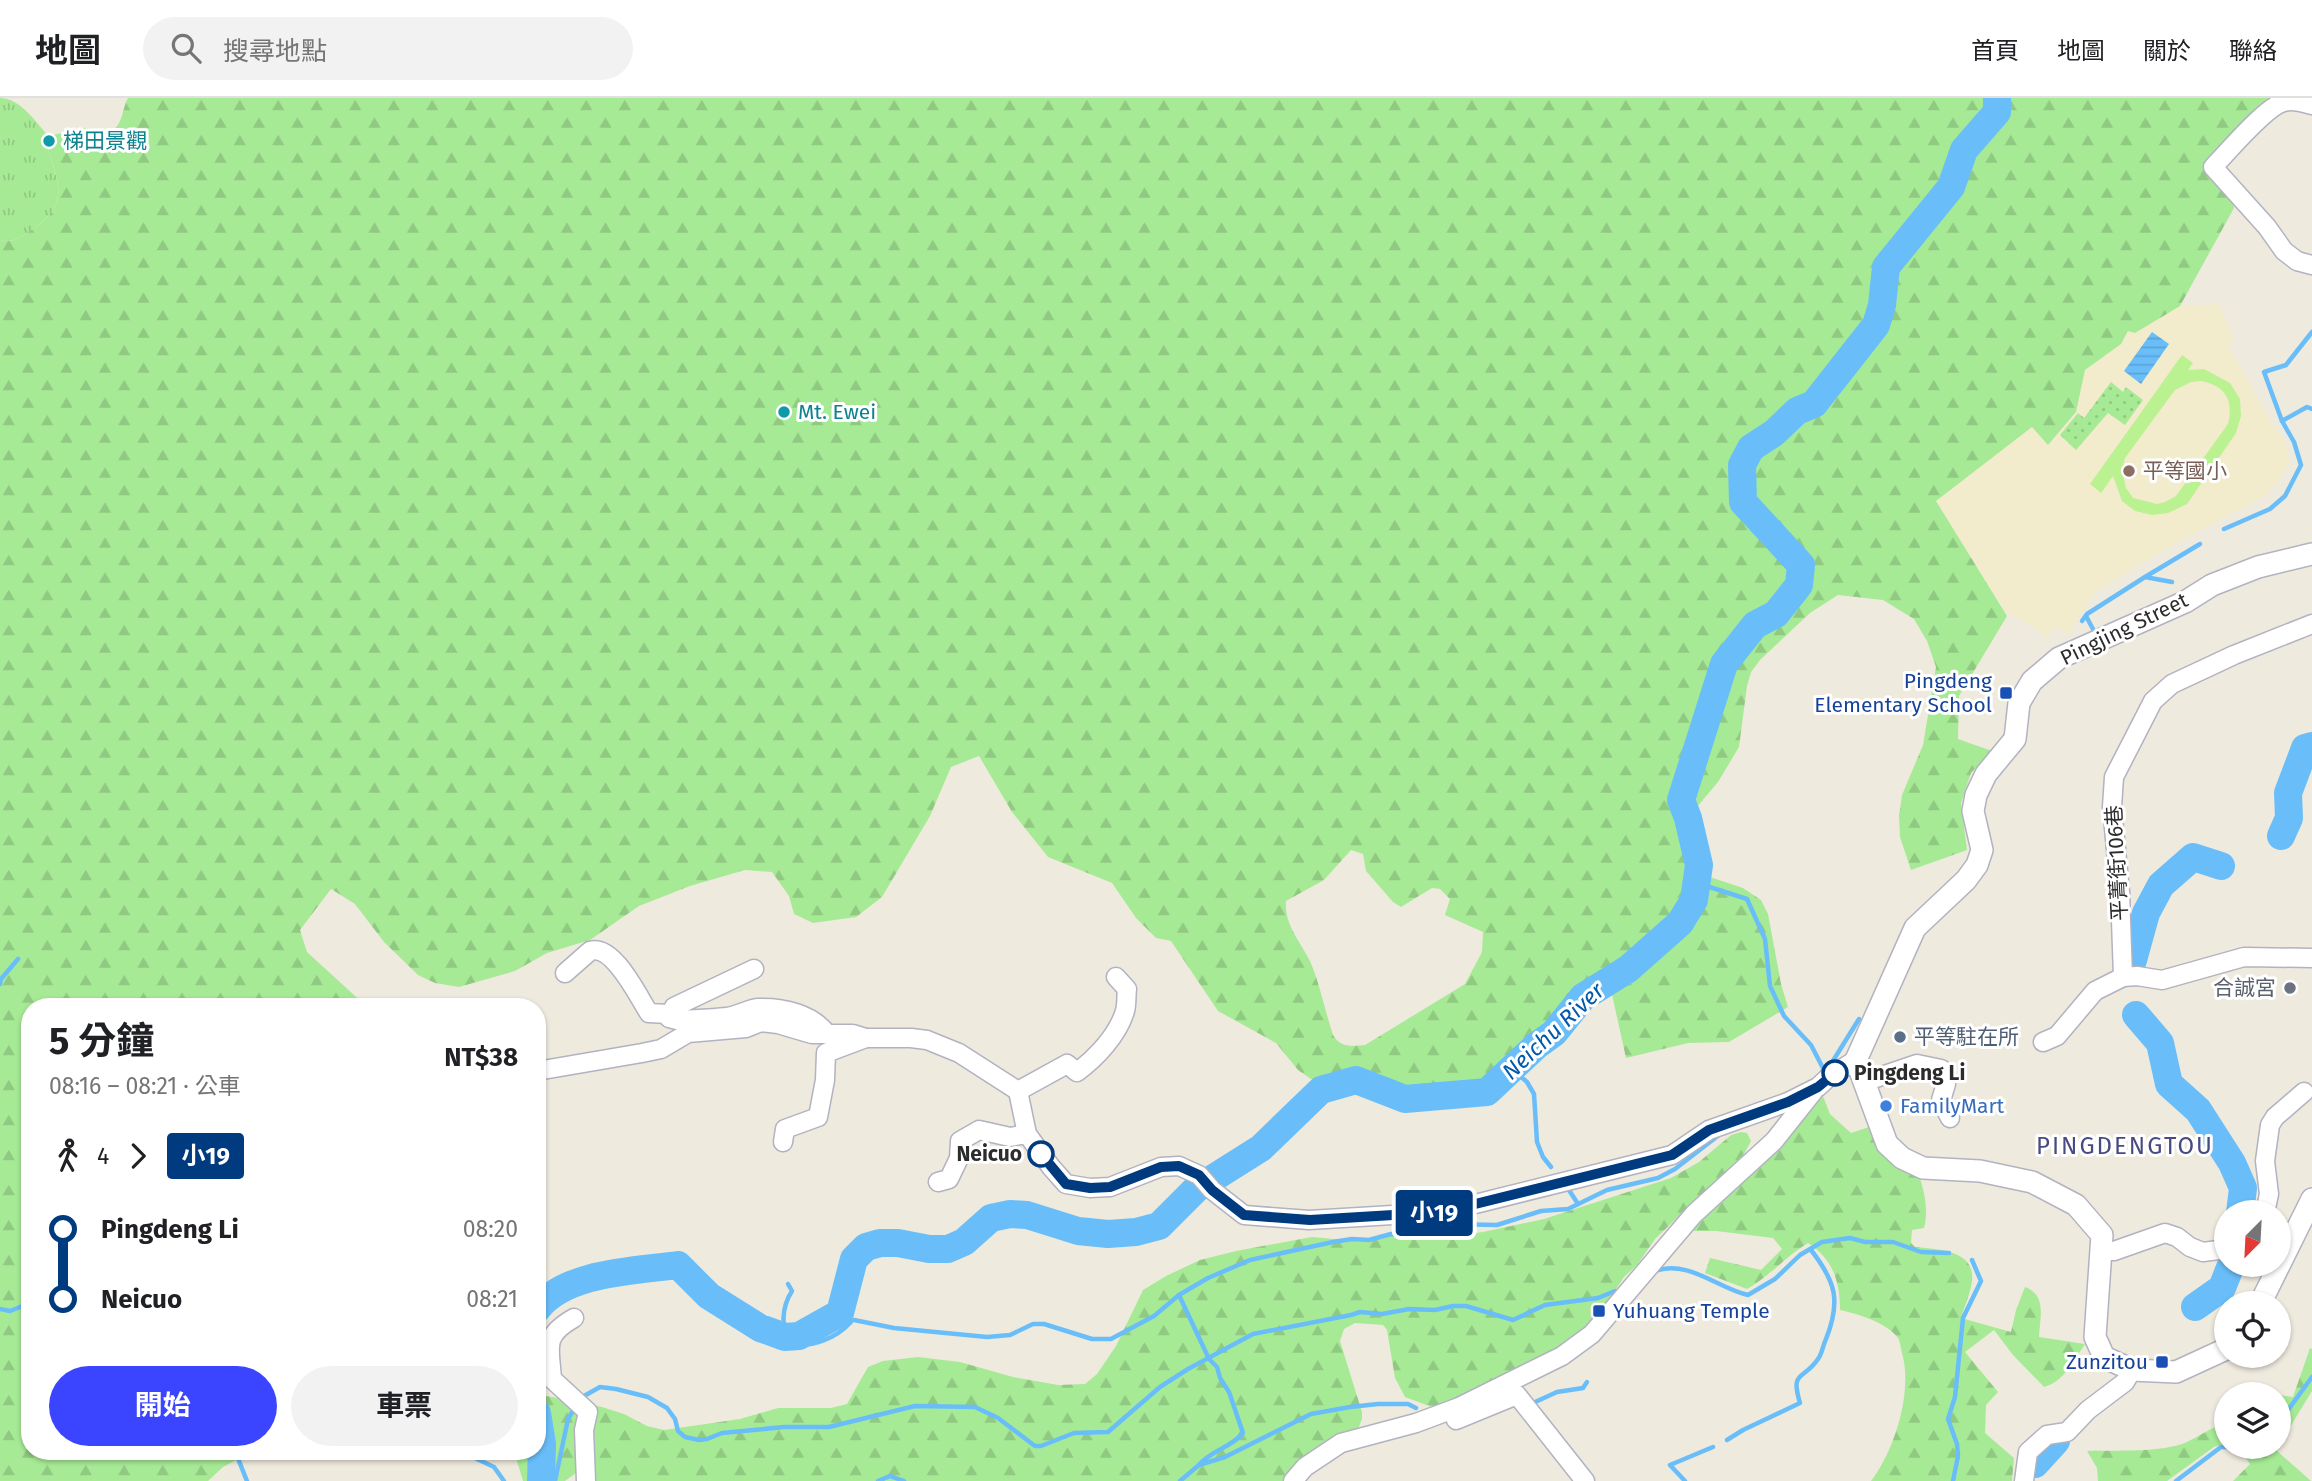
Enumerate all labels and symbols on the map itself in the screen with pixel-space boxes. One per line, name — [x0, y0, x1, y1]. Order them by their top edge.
place label: 梯田景觀 — [63, 128, 147, 154]
marker: 梯田景觀 — [41, 133, 57, 149]
place label: Mt. Ewei — [798, 399, 876, 425]
marker: Mt. Ewei — [776, 404, 792, 420]
place label: 平等國小 — [2143, 458, 2227, 484]
marker: 平等國小 — [2121, 463, 2137, 479]
street label: Pingjing Street — [2056, 587, 2192, 671]
place label: Pingdeng Elementary School — [1814, 668, 1992, 718]
marker: Pingdeng Elementary School — [1998, 685, 2014, 701]
street label: 平菁街106巷 — [2101, 804, 2133, 922]
place label: 合誠宮 — [2213, 975, 2276, 1001]
water label: Neichu River — [1496, 976, 1611, 1085]
marker: 合誠宮 — [2282, 980, 2298, 996]
place label: 平等駐在所 — [1914, 1024, 2019, 1050]
marker: 平等駐在所 — [1892, 1029, 1908, 1045]
marker: Pingdeng Li — [1822, 1060, 1848, 1086]
place label: Pingdeng Li — [1854, 1060, 1965, 1086]
place label: FamilyMart — [1900, 1093, 2005, 1119]
marker: FamilyMart — [1878, 1098, 1894, 1114]
district label: PINGDENGTOU — [2036, 1132, 2214, 1160]
place label: Neicuo — [956, 1141, 1022, 1167]
marker: Neicuo — [1028, 1141, 1054, 1167]
line badge: 小19 — [1394, 1190, 1474, 1236]
north arrow — [2214, 1200, 2291, 1278]
place label: Yuhuang Temple — [1613, 1298, 1770, 1324]
marker: Yuhuang Temple — [1591, 1303, 1607, 1319]
place label: Zunzitou — [2066, 1349, 2148, 1375]
marker: Zunzitou — [2154, 1354, 2170, 1370]

